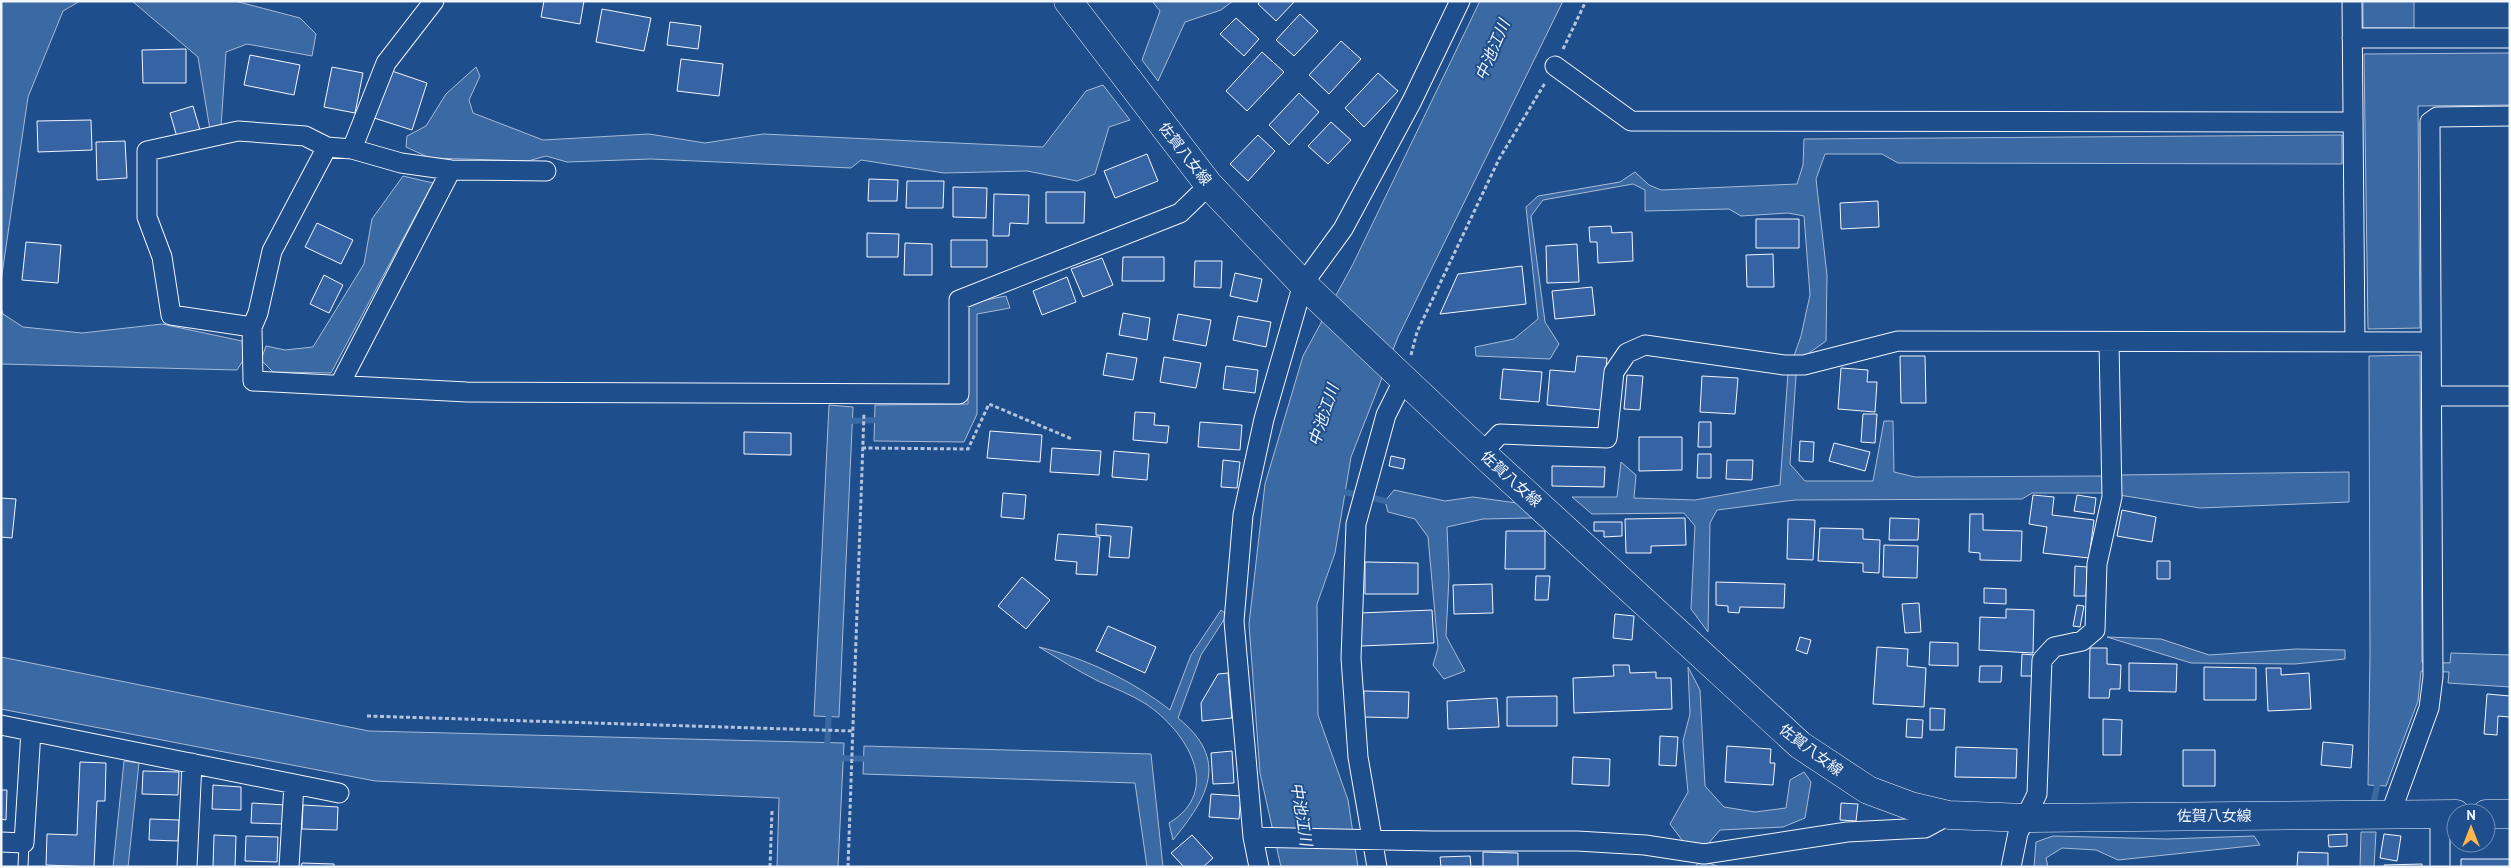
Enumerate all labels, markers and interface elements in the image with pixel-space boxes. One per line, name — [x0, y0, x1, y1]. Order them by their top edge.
water label: 中池江川 — [1470, 15, 1514, 83]
street label: 佐賀八女線 — [1155, 118, 1216, 189]
water label: 中池江川 — [1304, 380, 1343, 449]
street label: 佐賀八女線 — [1477, 446, 1546, 511]
street label: 佐賀八女線 — [1776, 719, 1847, 780]
water label: 中池江川 — [1287, 781, 1317, 849]
north arrow — [2446, 803, 2496, 853]
street label: 佐賀八女線 — [2176, 806, 2252, 825]
text: N — [2466, 806, 2476, 824]

